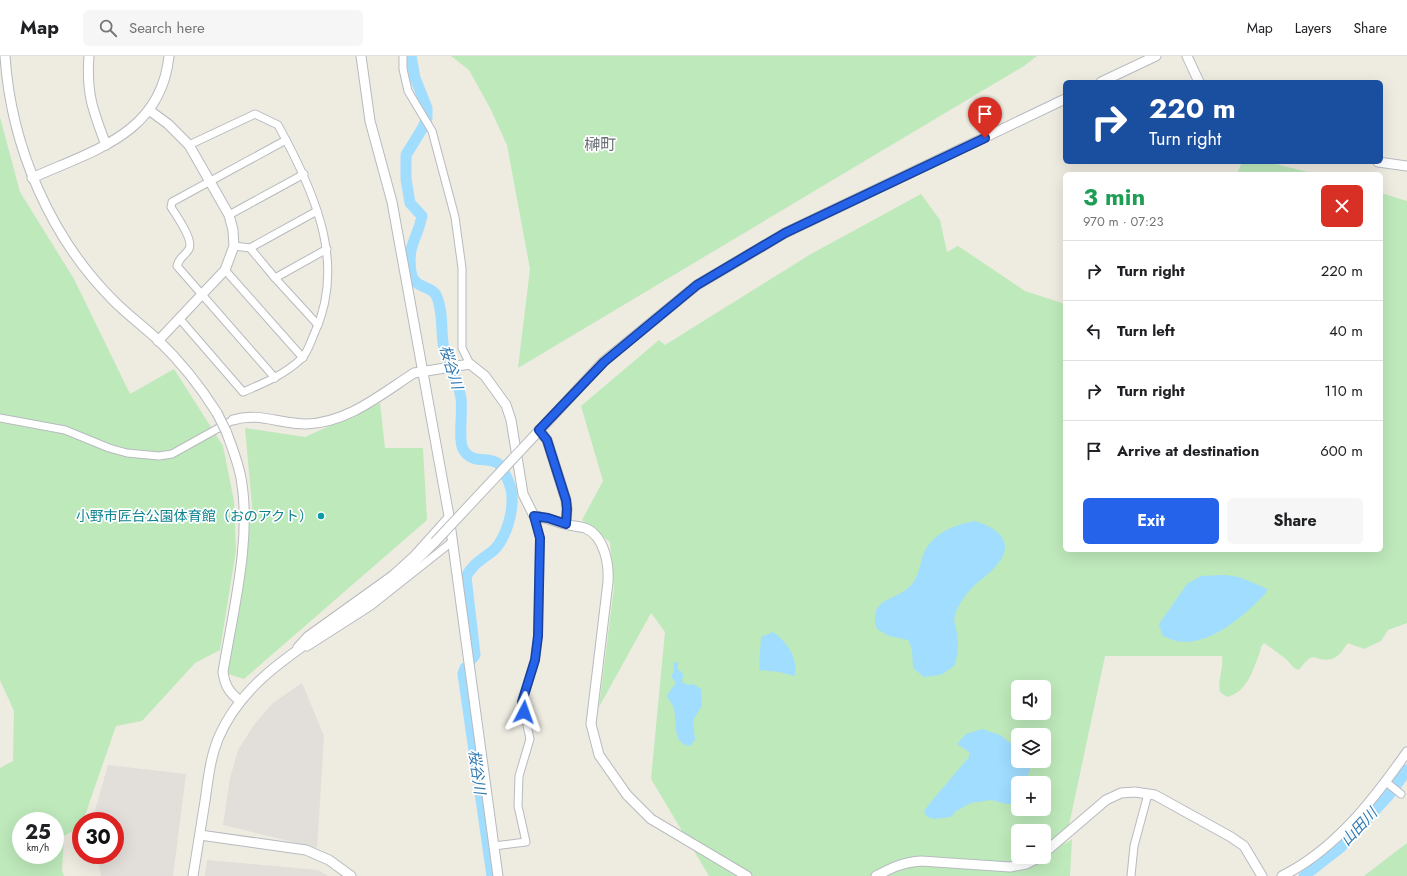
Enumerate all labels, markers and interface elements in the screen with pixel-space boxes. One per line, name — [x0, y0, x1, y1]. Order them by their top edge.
search box — [83, 10, 363, 46]
text: Map — [20, 14, 59, 41]
icon: search — [97, 17, 119, 39]
text: Search here — [129, 17, 205, 39]
text: Map — [1247, 18, 1273, 38]
text: Layers — [1295, 18, 1331, 38]
text: Share — [1353, 18, 1387, 38]
text: 220 m — [1149, 88, 1236, 129]
icon: right — [1083, 96, 1135, 148]
pin — [968, 97, 1002, 138]
icon: arrive — [974, 103, 996, 125]
text: Turn right — [1149, 126, 1221, 152]
district label: 榊町 — [584, 133, 616, 156]
text: 3 min — [1083, 179, 1145, 214]
button: close — [1321, 185, 1363, 227]
text: 970 m · 07:23 — [1083, 212, 1163, 231]
icon: right — [1083, 260, 1105, 282]
text: Turn right — [1117, 260, 1185, 282]
text: 220 m — [1321, 260, 1363, 282]
icon: left — [1083, 320, 1105, 342]
text: Turn left — [1117, 320, 1175, 342]
text: 40 m — [1329, 320, 1363, 342]
water label: 桜谷川 — [434, 342, 469, 394]
icon: right — [1083, 380, 1105, 402]
text: Turn right — [1117, 380, 1185, 402]
text: 110 m — [1324, 380, 1363, 402]
icon: arrive — [1083, 440, 1105, 462]
text: Arrive at destination — [1117, 440, 1259, 462]
text: 600 m — [1320, 440, 1363, 462]
button: Exit — [1083, 498, 1219, 544]
button: Share — [1227, 498, 1363, 544]
place label: 小野市匠台公園体育館（おのアクト） — [76, 506, 313, 526]
marker: 小野市匠台公園体育館（おのアクト） — [316, 511, 326, 521]
map controls — [1011, 680, 1051, 864]
button: sound — [1011, 680, 1051, 720]
position arrow — [503, 691, 545, 733]
button: layers — [1011, 728, 1051, 768]
water label: 桜谷川 — [463, 748, 491, 798]
button: + — [1011, 776, 1051, 816]
water label: 山田川 — [1336, 802, 1384, 851]
speed limit sign: 30 — [72, 812, 124, 864]
text: 25 — [25, 818, 51, 847]
button: − — [1011, 824, 1051, 864]
text: km/h — [27, 840, 49, 855]

